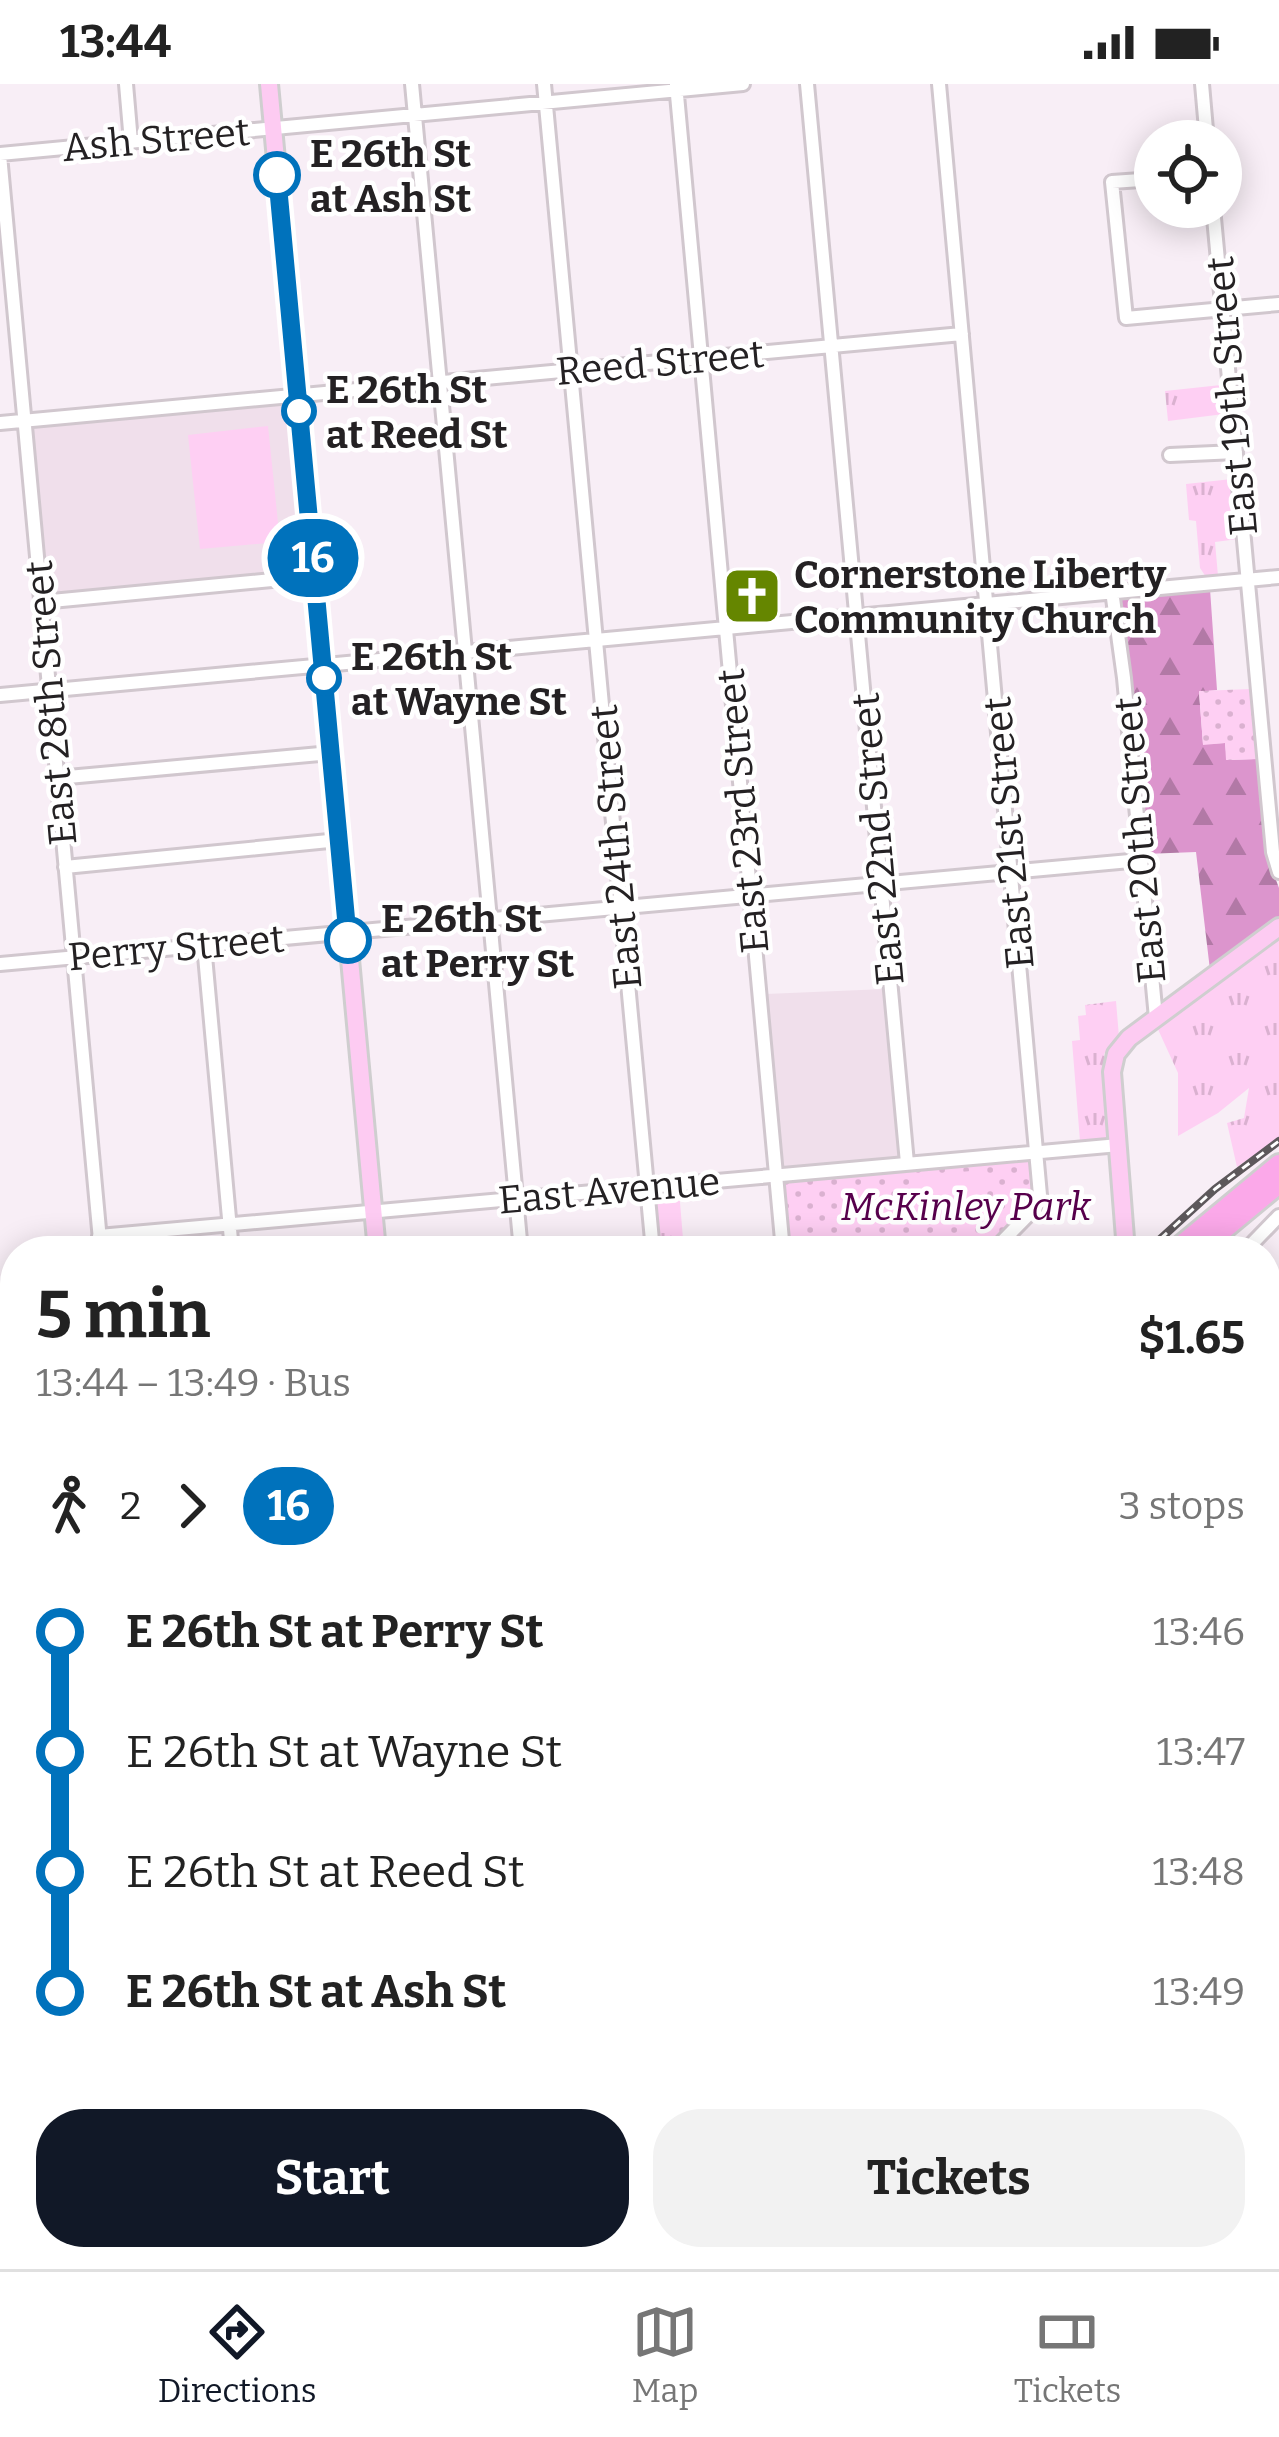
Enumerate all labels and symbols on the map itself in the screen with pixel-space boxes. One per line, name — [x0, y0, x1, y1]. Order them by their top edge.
street label: Ash Street — [61, 109, 252, 171]
place label: E 26th St at Ash St — [310, 131, 472, 222]
marker: E 26th St at Ash St — [255, 153, 299, 197]
street label: East 19th Street — [1197, 254, 1267, 537]
street label: Reed Street — [554, 331, 766, 395]
place label: E 26th St at Reed St — [326, 367, 508, 458]
marker: E 26th St at Reed St — [283, 395, 315, 427]
line badge: 16 — [259, 519, 367, 597]
place label: Cornerstone Liberty Community Church — [794, 552, 1167, 643]
street label: East 28th Street — [16, 559, 86, 847]
church icon: Cornerstone Liberty Community Church — [721, 565, 783, 627]
place label: E 26th St at Wayne St — [351, 634, 567, 725]
marker: E 26th St at Wayne St — [308, 662, 340, 694]
street label: East 23rd Street — [708, 667, 778, 955]
street label: East 22nd Street — [842, 691, 914, 987]
street label: East 21st Street — [974, 695, 1044, 971]
street label: East 20th Street — [1105, 695, 1175, 985]
street label: East 24th Street — [581, 703, 651, 991]
place label: E 26th St at Perry St — [381, 896, 575, 987]
street label: Perry Street — [66, 916, 286, 980]
marker: E 26th St at Perry St — [326, 918, 370, 962]
street label: East Avenue — [496, 1158, 722, 1224]
park label: McKinley Park — [841, 1184, 1092, 1230]

